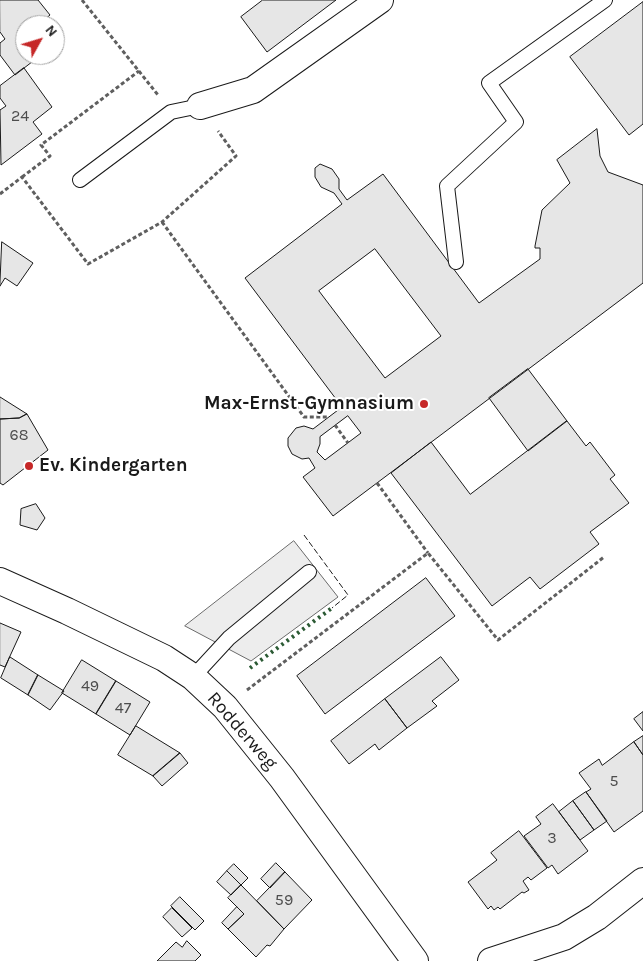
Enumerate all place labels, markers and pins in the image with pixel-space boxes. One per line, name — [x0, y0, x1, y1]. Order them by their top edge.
place label: Max-Ernst-Gymnasium — [204, 393, 414, 415]
marker: Max-Ernst-Gymnasium — [418, 398, 430, 410]
place label: Ev. Kindergarten — [39, 455, 187, 477]
marker: Ev. Kindergarten — [23, 460, 35, 472]

